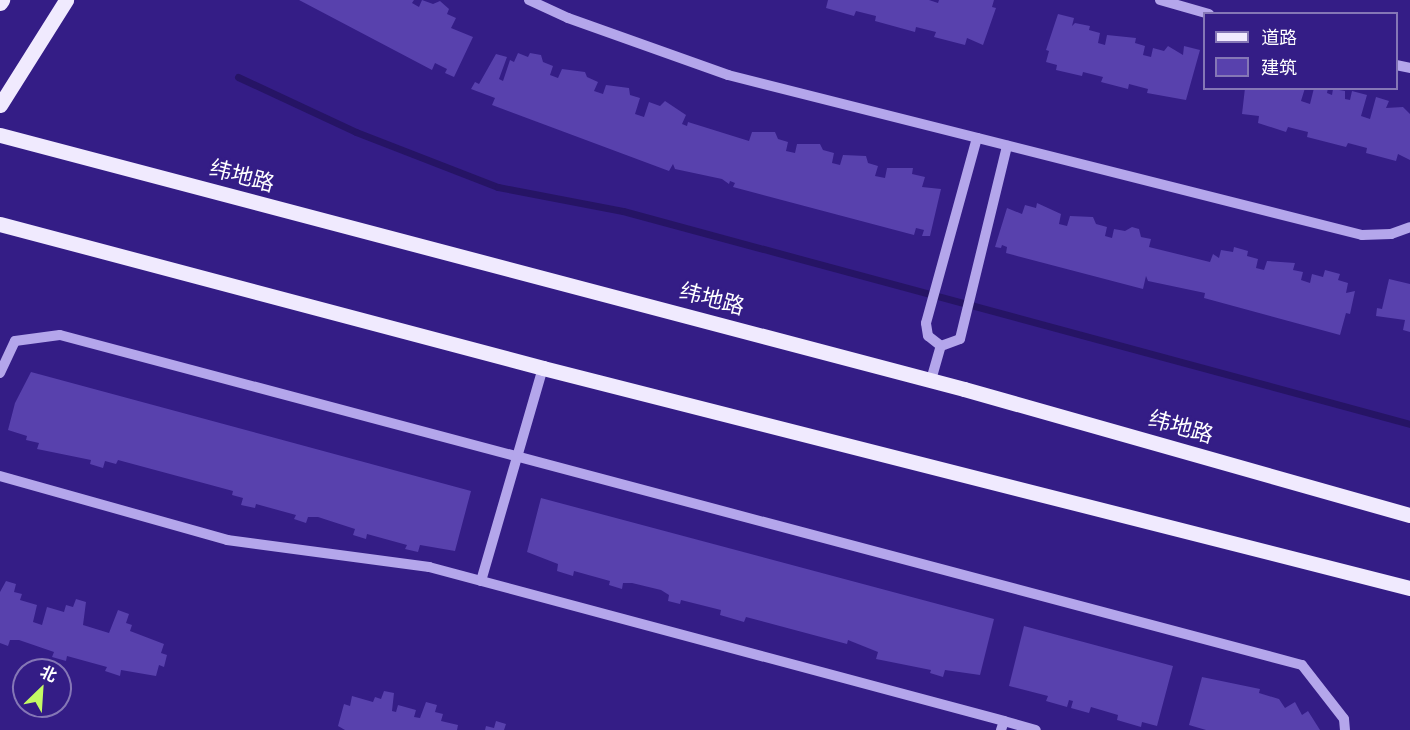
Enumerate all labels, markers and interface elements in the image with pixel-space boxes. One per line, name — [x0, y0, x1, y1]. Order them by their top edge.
legend — [1203, 12, 1398, 90]
text: 道路 — [1261, 24, 1297, 51]
text: 建筑 — [1261, 54, 1297, 81]
street label: 纬地路 — [207, 155, 277, 197]
street label: 纬地路 — [677, 278, 747, 320]
street label: 纬地路 — [1146, 405, 1216, 449]
north arrow — [12, 658, 72, 718]
text: 北 — [36, 659, 61, 688]

